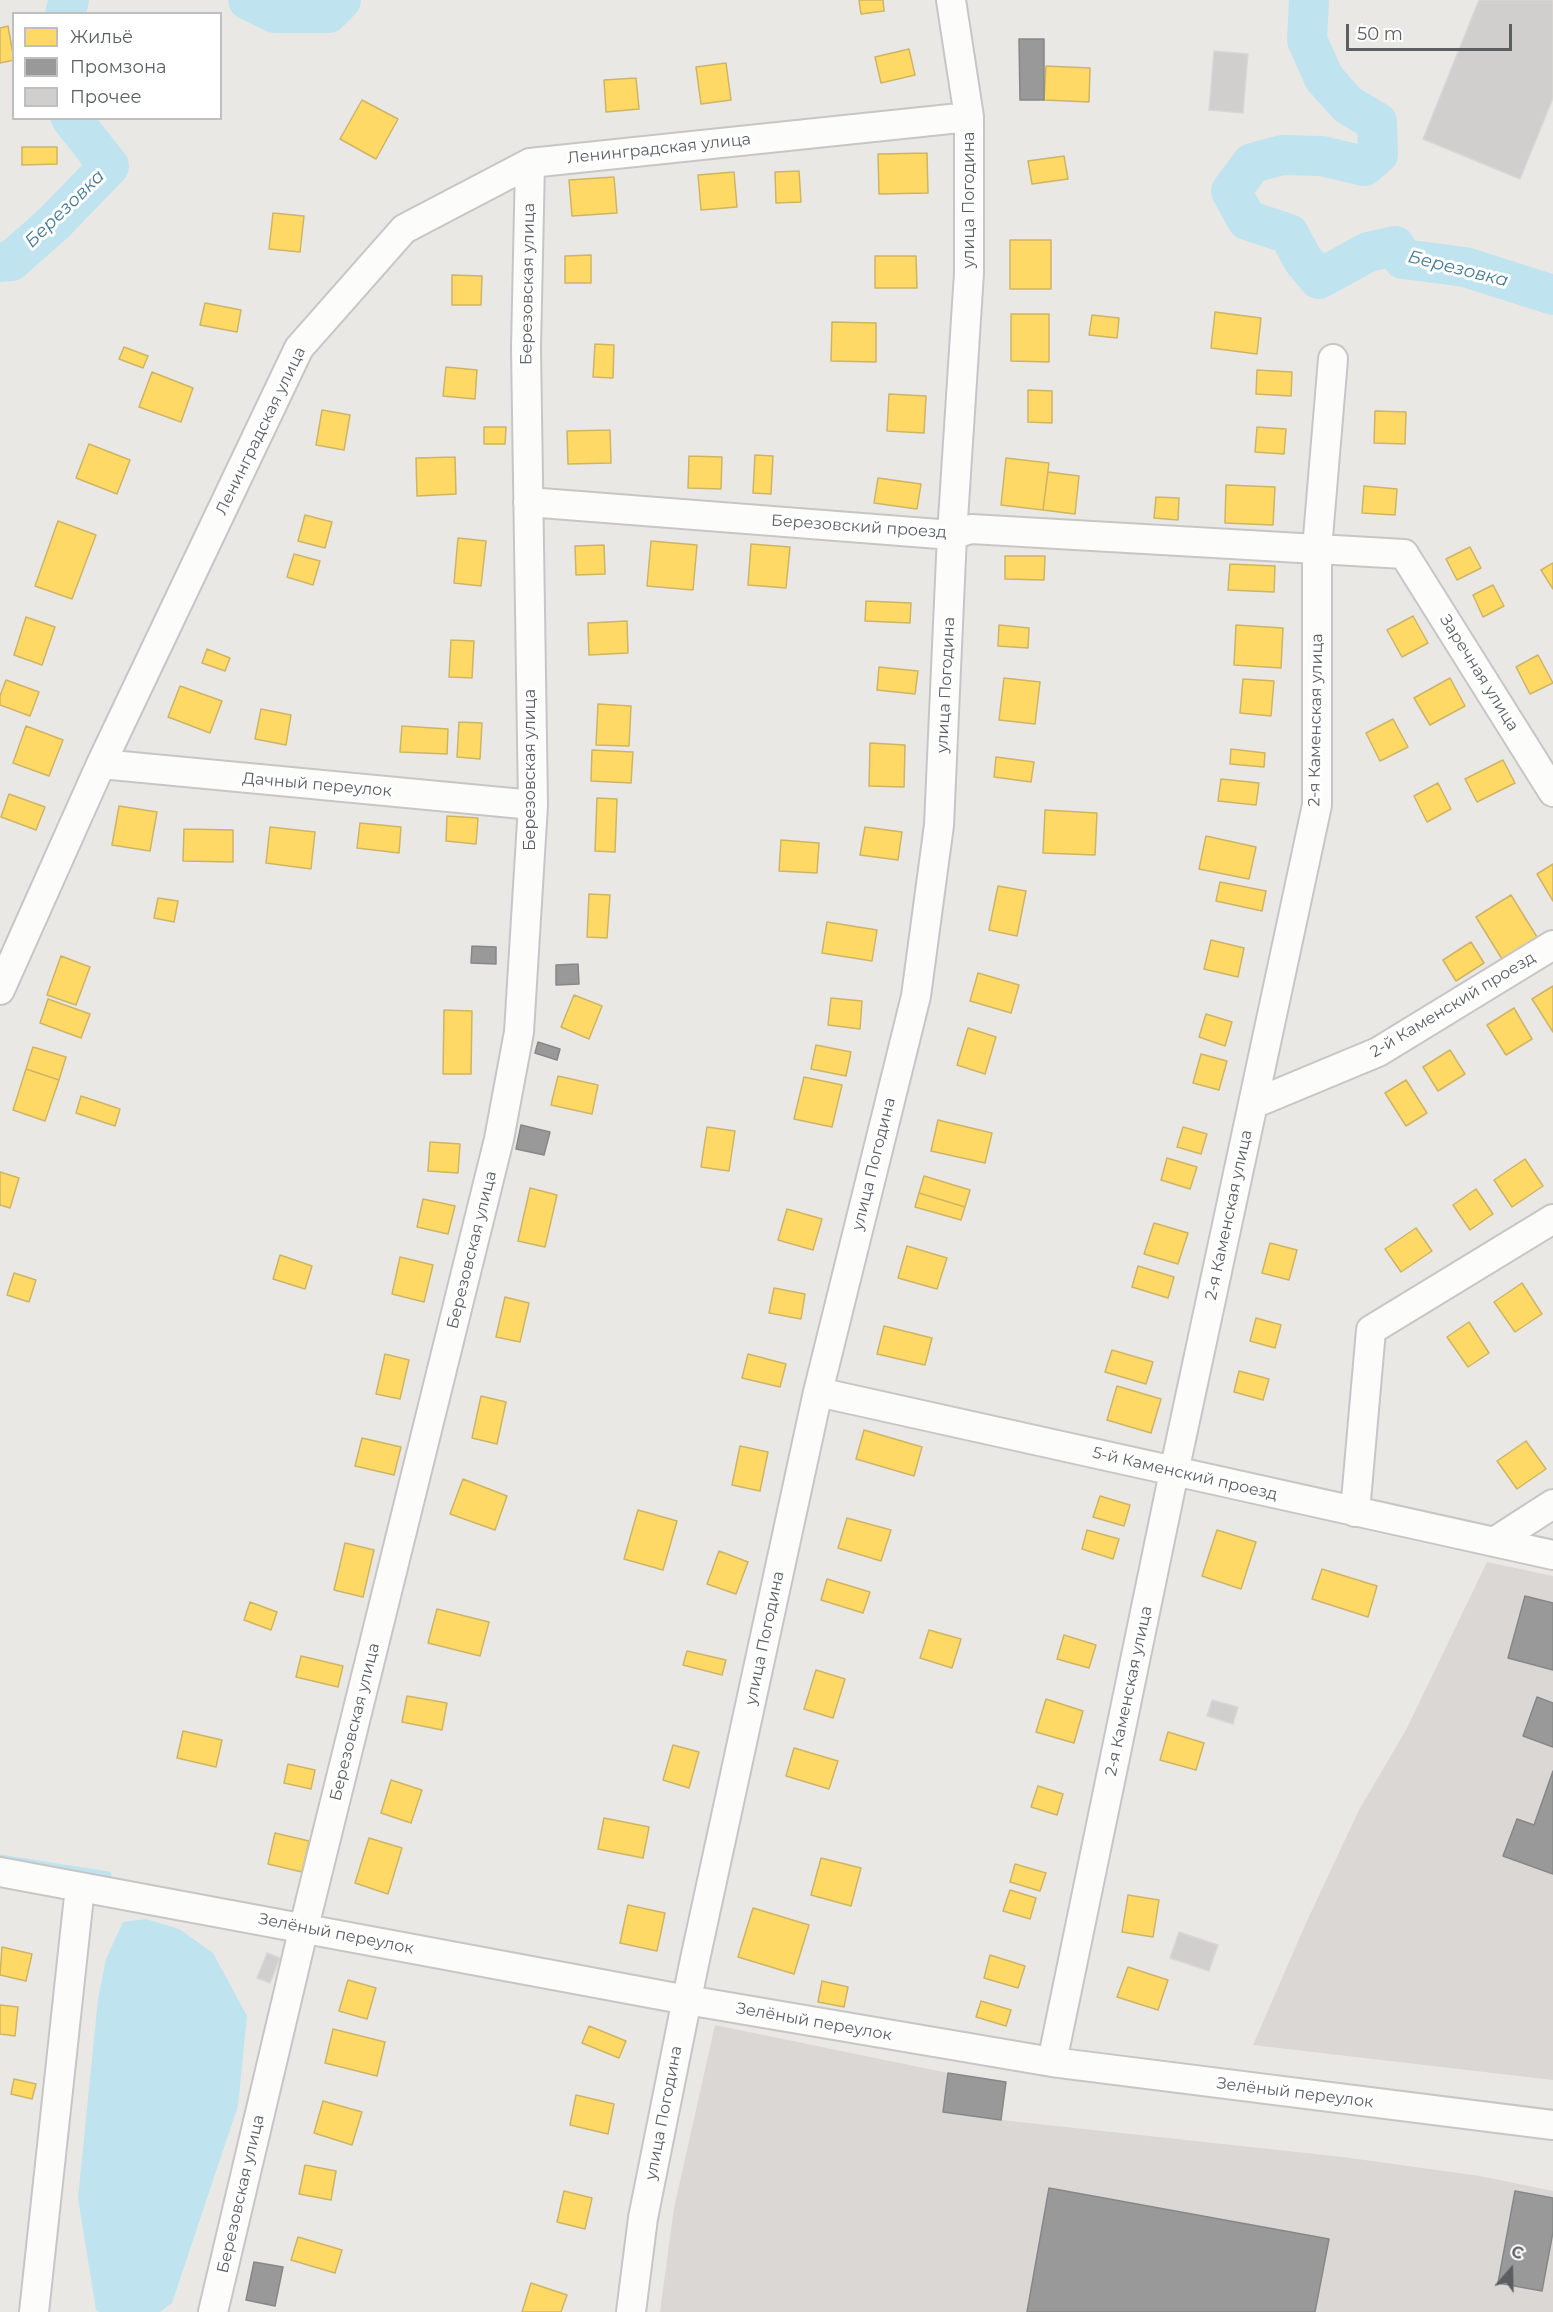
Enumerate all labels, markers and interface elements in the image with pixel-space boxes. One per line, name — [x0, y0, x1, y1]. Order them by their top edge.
legend — [12, 12, 222, 120]
scale bar — [1349, 12, 1516, 50]
text: 50 m — [1357, 23, 1403, 45]
text: Жильё — [70, 26, 133, 48]
text: Промзона — [70, 56, 167, 78]
text: Прочее — [70, 86, 142, 108]
street label: Ленинградская улица — [566, 130, 752, 168]
street label: улица Погодина — [959, 132, 979, 268]
water label: Березовка — [21, 166, 109, 252]
street label: Березовская улица — [517, 203, 539, 365]
water label: Березовка — [1406, 246, 1510, 292]
street label: Ленинградская улица — [212, 344, 310, 518]
street label: Березовский проезд — [770, 511, 948, 543]
street label: Заречная улица — [1435, 611, 1523, 735]
street label: улица Погодина — [933, 616, 959, 754]
street label: 2-я Каменская улица — [1305, 633, 1327, 807]
street label: Березовская улица — [520, 689, 540, 851]
street label: Дачный переулок — [242, 769, 392, 801]
street label: 2-й Каменский проезд — [1367, 948, 1539, 1062]
street label: улица Погодина — [848, 1095, 900, 1233]
street label: 2-я Каменская улица — [1202, 1128, 1256, 1302]
street label: Березовская улица — [443, 1169, 501, 1331]
street label: 5-й Каменский проезд — [1091, 1443, 1279, 1505]
street label: улица Погодина — [741, 1569, 789, 1707]
street label: 2-я Каменская улица — [1102, 1604, 1156, 1778]
street label: Березовская улица — [326, 1641, 384, 1803]
street label: Зелёный переулок — [257, 1910, 415, 1958]
street label: Зелёный переулок — [735, 1999, 893, 2045]
street label: улица Погодина — [642, 2044, 686, 2182]
street label: Зелёный переулок — [1216, 2074, 1374, 2112]
street label: Березовская улица — [213, 2113, 269, 2275]
north arrow — [1481, 2240, 1541, 2300]
text: С — [1509, 2242, 1526, 2264]

